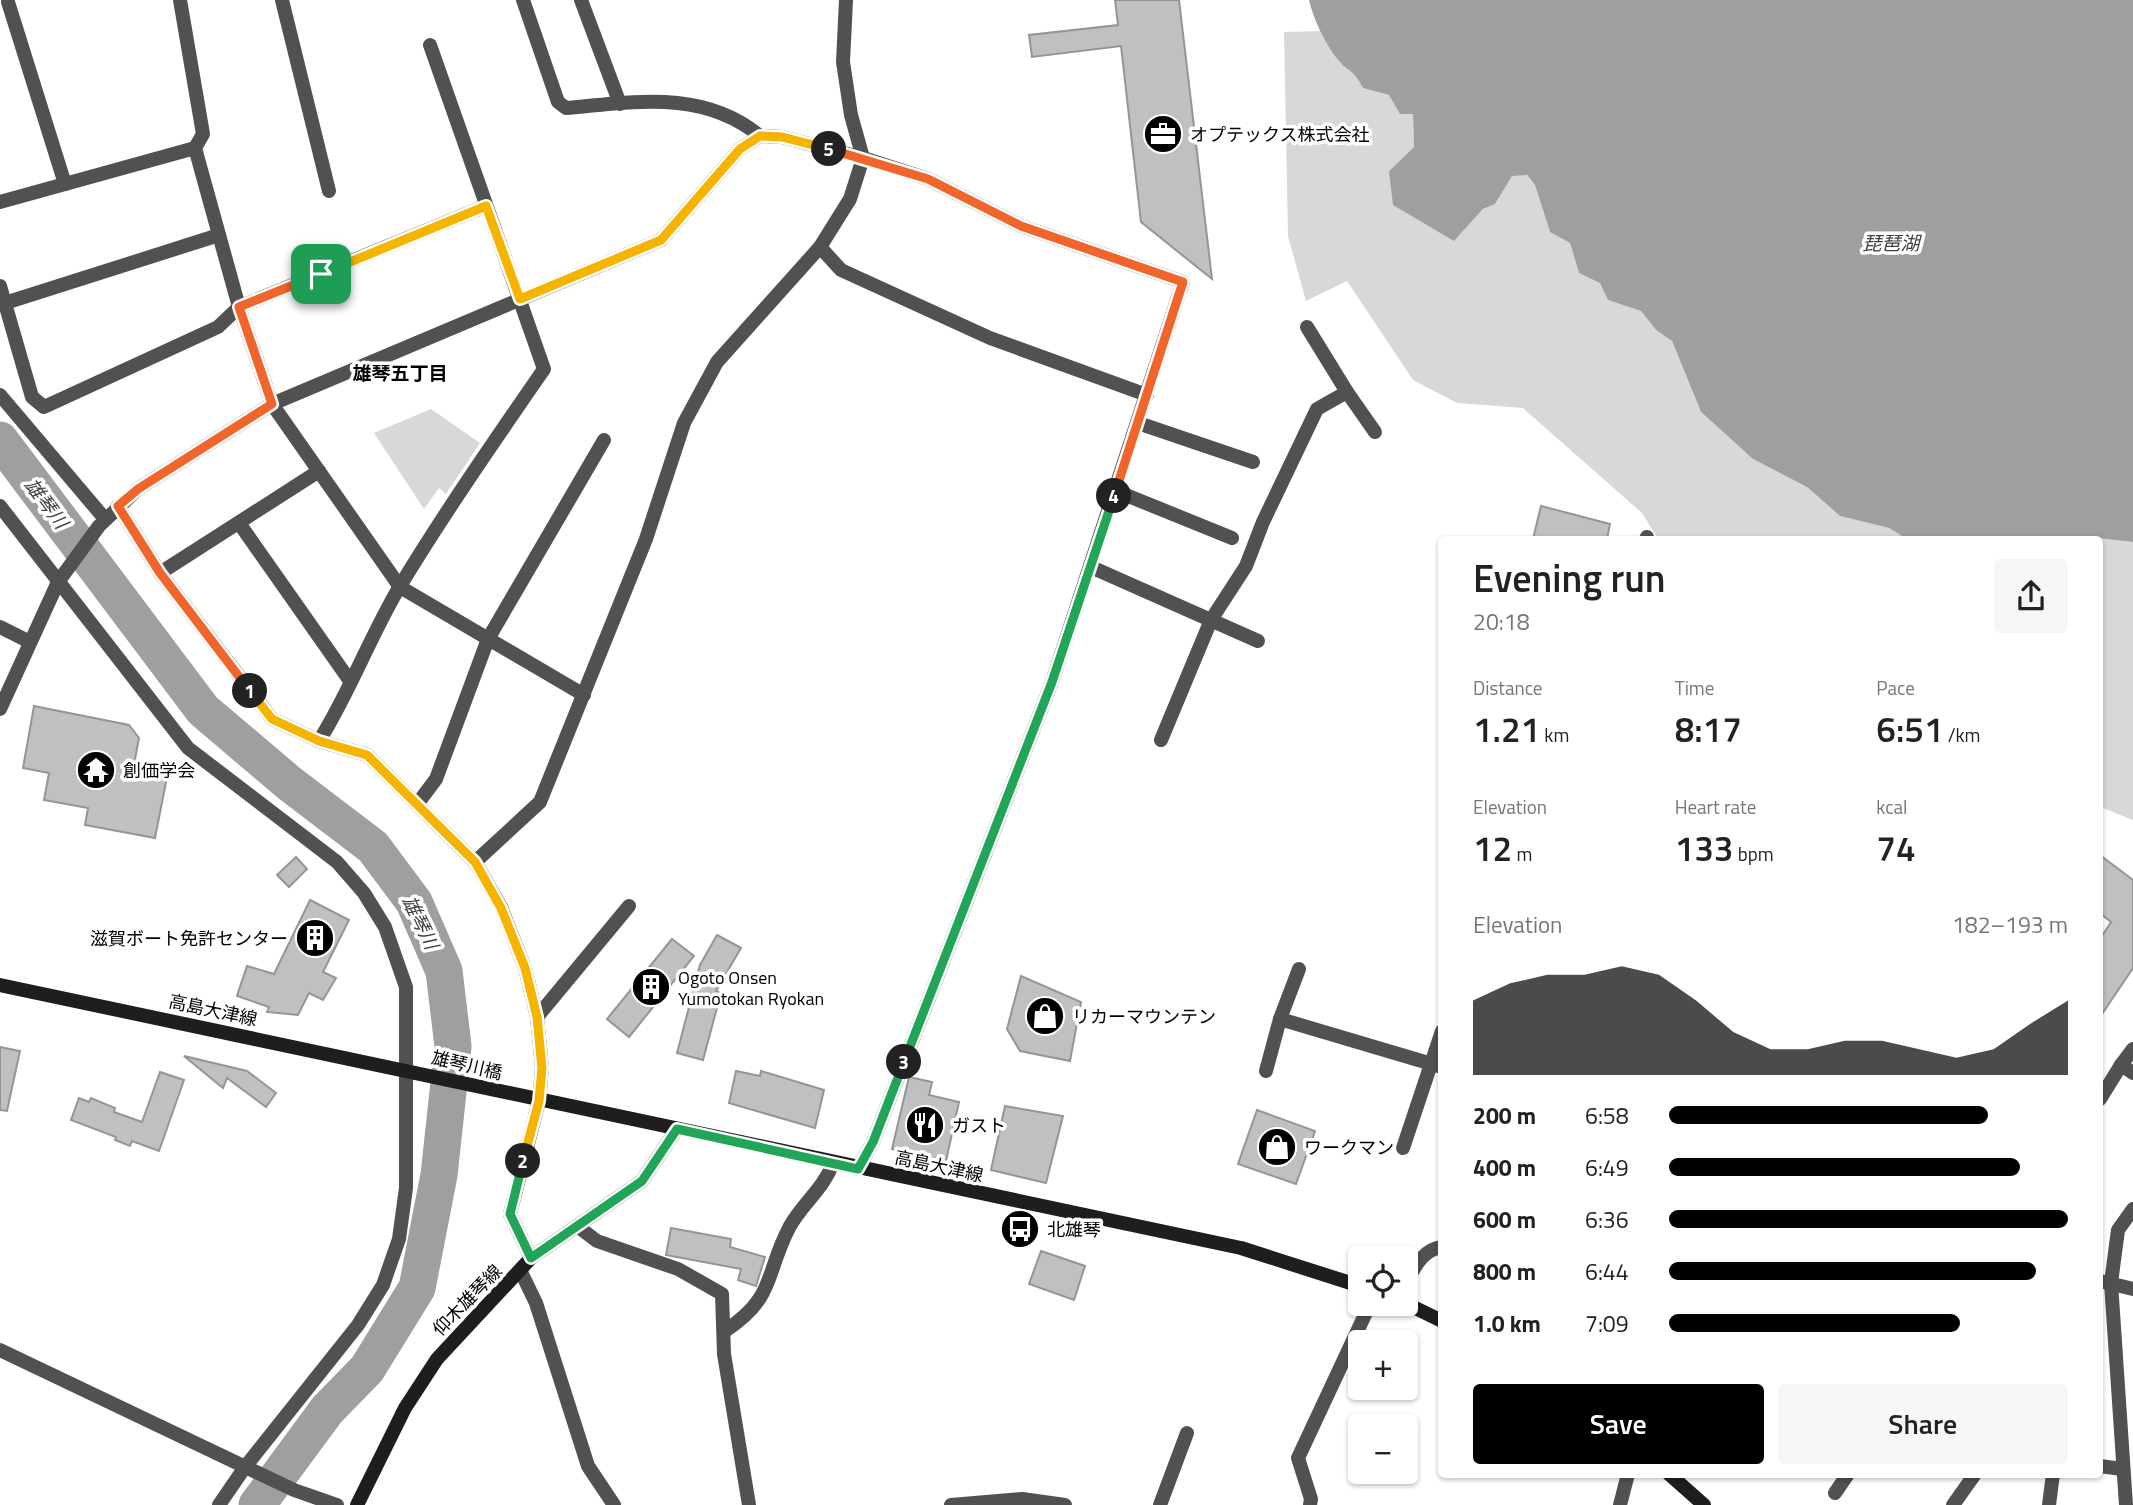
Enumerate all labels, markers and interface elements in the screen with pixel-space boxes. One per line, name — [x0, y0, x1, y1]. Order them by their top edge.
office icon: オプテックス株式会社 — [1142, 113, 1184, 155]
place label: オプテックス株式会社 — [1190, 121, 1369, 148]
pin: 5 — [812, 132, 846, 166]
text: 5 — [823, 134, 834, 163]
water label: 琵琶湖 — [1862, 228, 1922, 257]
pin — [291, 244, 351, 304]
icon: arrive — [302, 255, 340, 293]
district label: 雄琴五丁目 — [352, 358, 448, 387]
water label: 雄琴川 — [18, 472, 77, 536]
pin: 4 — [1096, 478, 1132, 514]
text: 4 — [1108, 481, 1119, 510]
text: Evening run — [1473, 549, 1666, 607]
button: share — [1994, 559, 2068, 633]
text: 20:18 — [1473, 604, 1530, 639]
text: Distance — [1473, 673, 1542, 702]
text: Time — [1675, 673, 1714, 702]
text: Pace — [1876, 673, 1915, 702]
pin: 1 — [232, 674, 268, 708]
text: 1 — [244, 676, 255, 705]
text: 1.21 — [1473, 702, 1540, 756]
text: 8:17 — [1675, 702, 1742, 756]
text: 6:51 — [1876, 702, 1944, 756]
text: km — [1540, 720, 1569, 749]
text: /km — [1944, 720, 1981, 749]
temple icon: 創価学会 — [75, 749, 117, 791]
place label: 創価学会 — [123, 757, 195, 784]
text: Elevation — [1473, 792, 1547, 821]
text: Heart rate — [1675, 792, 1756, 821]
text: kcal — [1876, 792, 1907, 821]
text: 12 — [1473, 821, 1512, 875]
text: 133 — [1675, 821, 1733, 875]
text: 74 — [1876, 821, 1916, 875]
text: m — [1512, 839, 1532, 868]
text: bpm — [1733, 839, 1774, 868]
water label: 雄琴川 — [395, 890, 447, 956]
text: Elevation — [1473, 907, 1562, 942]
text: 182–193 m — [1952, 907, 2068, 942]
building icon: 滋賀ボート免許センター — [294, 917, 336, 959]
place label: 滋賀ボート免許センター — [90, 925, 288, 952]
place label: Ogoto Onsen Yumotokan Ryokan — [678, 964, 824, 1012]
building icon: Ogoto Onsen Yumotokan Ryokan — [630, 966, 672, 1008]
street label: 高島大津線 — [166, 987, 260, 1033]
shop icon: リカーマウンテン — [1024, 995, 1066, 1037]
place label: リカーマウンテン — [1072, 1003, 1216, 1030]
street label: 雄琴川橋 — [429, 1044, 505, 1086]
pin: 3 — [886, 1044, 922, 1080]
text: 3 — [898, 1047, 909, 1076]
text: 200 m — [1473, 1098, 1536, 1133]
text: 6:58 — [1585, 1098, 1629, 1133]
restaurant icon: ガスト — [904, 1104, 946, 1146]
place label: ガスト — [952, 1112, 1006, 1139]
shop icon: ワークマン — [1256, 1126, 1298, 1168]
place label: ワークマン — [1304, 1134, 1394, 1161]
street label: 高島大津線 — [892, 1143, 986, 1189]
pin: 2 — [505, 1144, 540, 1178]
text: 2 — [517, 1146, 528, 1175]
text: 400 m — [1473, 1150, 1536, 1185]
text: 6:49 — [1585, 1150, 1629, 1185]
text: 600 m — [1473, 1202, 1536, 1237]
text: 6:36 — [1585, 1202, 1629, 1237]
bus stop icon: 北雄琴 — [999, 1208, 1041, 1250]
place label: 北雄琴 — [1047, 1216, 1101, 1243]
map controls — [1348, 1246, 1418, 1484]
button: locate — [1348, 1246, 1418, 1316]
text: 800 m — [1473, 1254, 1536, 1289]
text: 6:44 — [1585, 1254, 1629, 1289]
street label: 仰木雄琴線 — [426, 1258, 508, 1342]
text: 1.0 km — [1473, 1306, 1541, 1341]
text: 7:09 — [1585, 1306, 1629, 1341]
button: + — [1348, 1330, 1418, 1400]
button: Save — [1473, 1384, 1764, 1464]
button: Share — [1778, 1384, 2068, 1464]
button: − — [1348, 1414, 1418, 1484]

